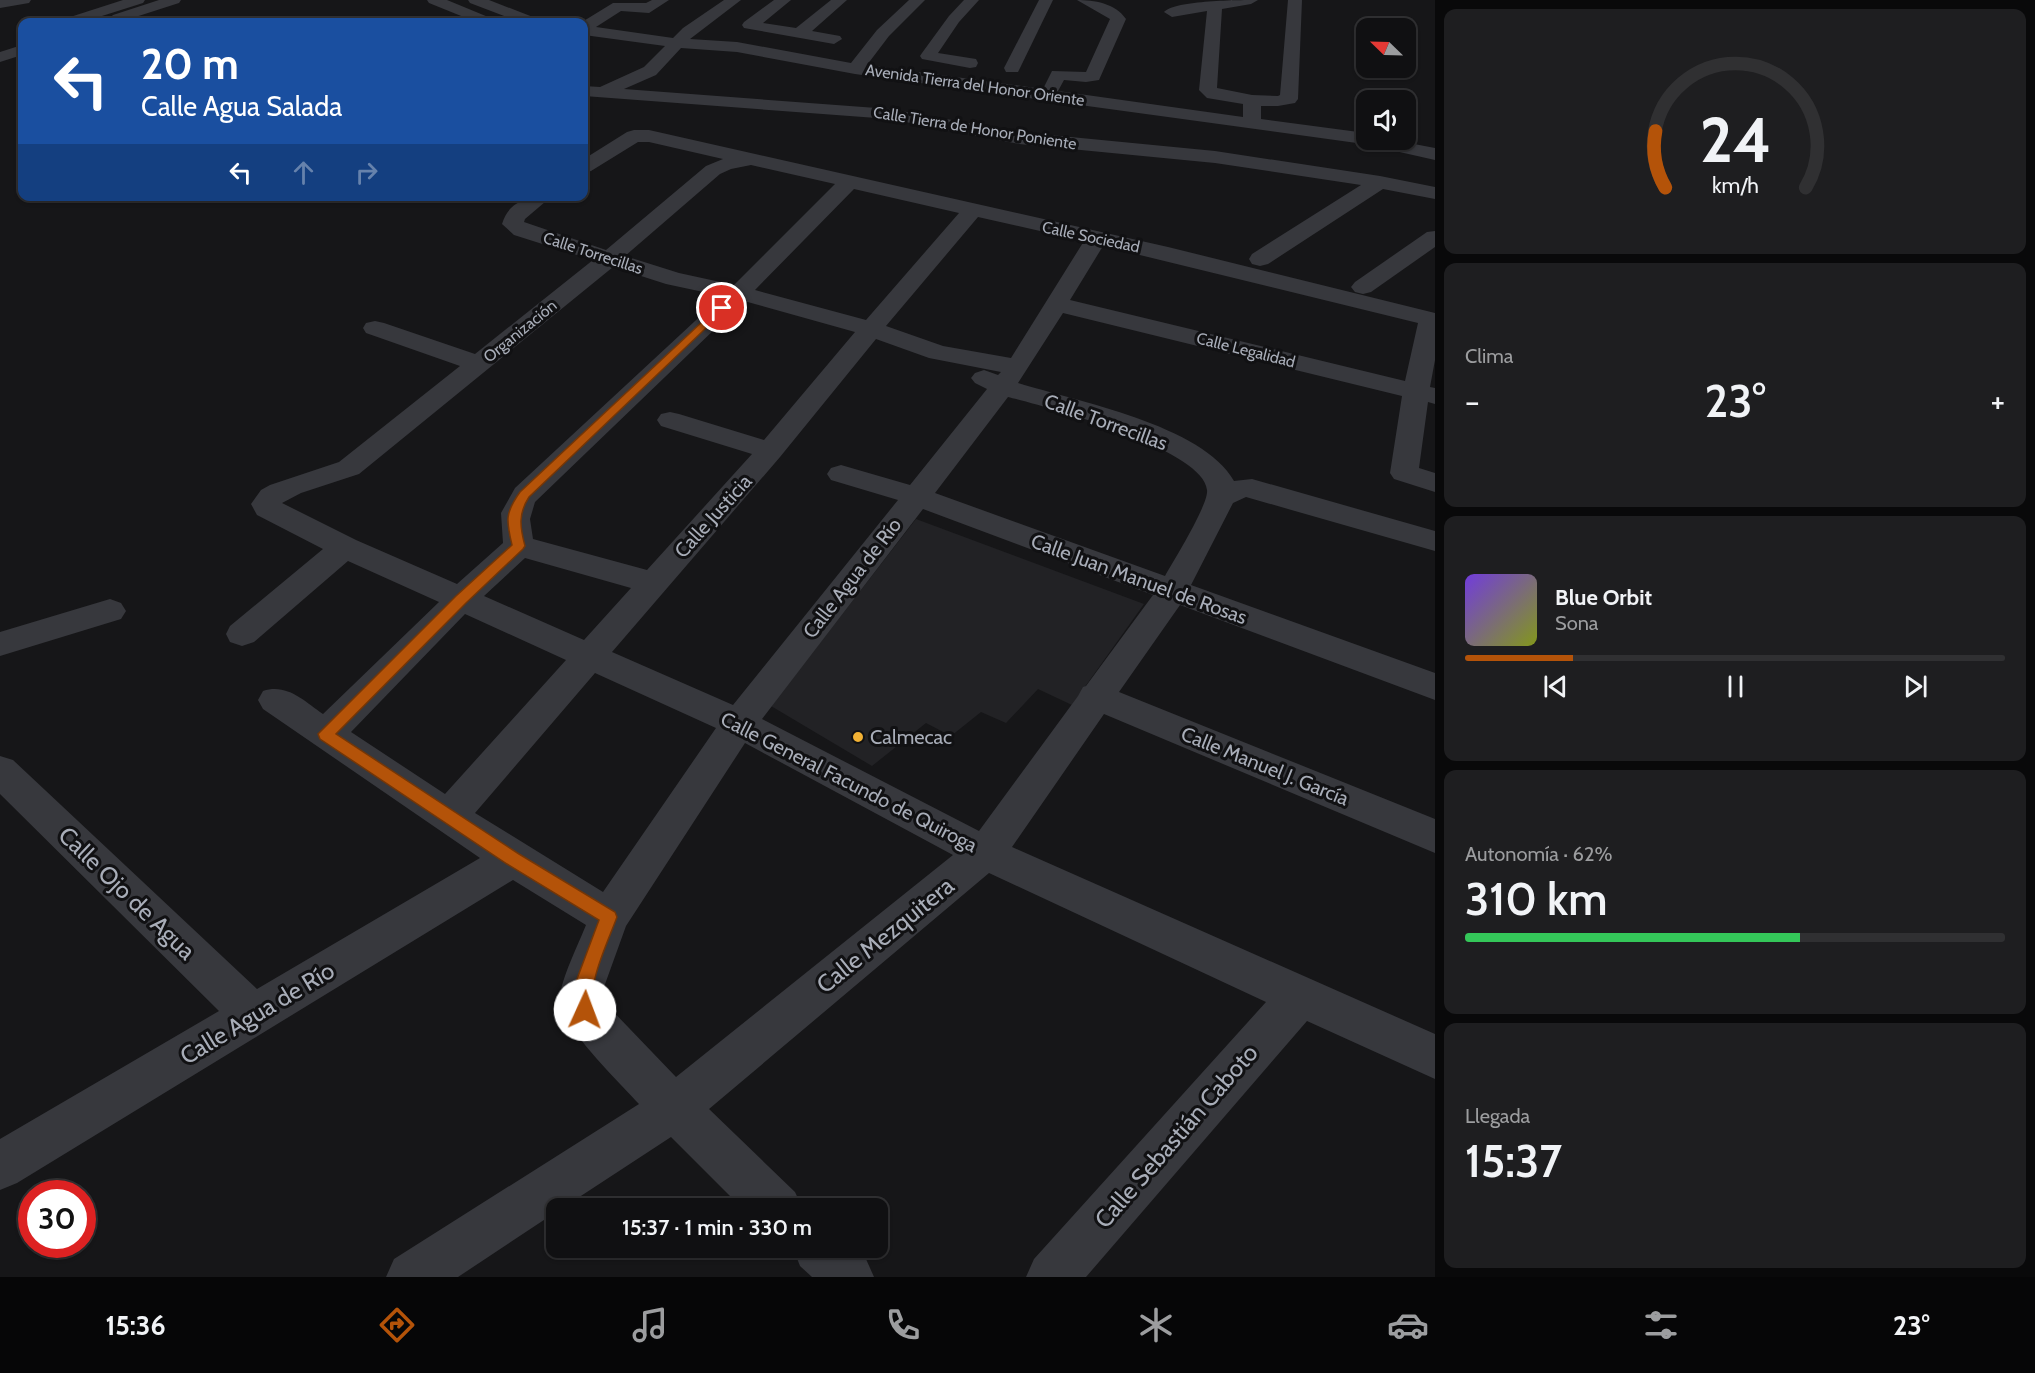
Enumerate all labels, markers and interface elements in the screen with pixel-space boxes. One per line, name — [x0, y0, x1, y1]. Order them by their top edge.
north arrow — [1356, 18, 1416, 78]
map controls — [1356, 18, 1416, 150]
text: 20 m — [141, 38, 239, 90]
icon: left — [42, 42, 120, 120]
street label: Avenida Tierra del Honor Oriente — [864, 60, 1086, 110]
text: Calle Agua Salada — [141, 90, 342, 123]
button: sound — [1356, 90, 1416, 150]
text: 24 — [1699, 102, 1771, 178]
street label: Calle Tierra de Honor Poniente — [872, 103, 1078, 153]
icon: left — [224, 156, 257, 189]
icon: ahead — [287, 156, 320, 189]
icon: right — [350, 156, 383, 189]
text: km/h — [1712, 173, 1758, 199]
street label: Calle Sociedad — [1040, 217, 1142, 257]
street label: Calle Torrecillas — [541, 228, 645, 278]
pin — [696, 282, 747, 333]
icon: arrive — [705, 291, 738, 324]
street label: Organización — [480, 296, 561, 366]
street label: Calle Legalidad — [1195, 329, 1297, 371]
text: Clima — [1465, 344, 1513, 368]
text: 23° — [1704, 374, 1766, 428]
text: − — [1465, 381, 1480, 421]
text: + — [1990, 381, 2005, 421]
street label: Calle Torrecillas — [1041, 389, 1171, 455]
street label: Calle Justicia — [669, 469, 757, 563]
street label: Calle Agua de Río — [798, 513, 906, 643]
street label: Calle Juan Manuel de Rosas — [1028, 529, 1250, 629]
text: Blue Orbit — [1555, 584, 1652, 611]
text: Sona — [1555, 611, 1598, 635]
icon: previous — [1539, 670, 1572, 703]
icon: pause — [1719, 670, 1752, 703]
icon: next — [1899, 670, 1932, 703]
street label: Calle General Facundo de Quiroga — [717, 707, 982, 858]
street label: Calle Manuel J. García — [1178, 721, 1353, 811]
place label: Calmecac — [870, 725, 952, 749]
marker: Calmecac — [851, 730, 865, 744]
street label: Calle Ojo de Agua — [53, 820, 202, 966]
text: Autonomía · 62% — [1465, 842, 1612, 866]
street label: Calle Mezquitera — [811, 871, 960, 999]
text: 310 km — [1465, 872, 1607, 926]
street label: Calle Agua de Río — [175, 956, 339, 1070]
position arrow — [553, 978, 617, 1042]
street label: Calle Sebastián Caboto — [1088, 1038, 1264, 1234]
text: Llegada — [1465, 1104, 1530, 1128]
text: 15:37 — [1465, 1134, 1562, 1188]
speed limit sign: 30 — [18, 1180, 96, 1258]
text: 15:37 · 1 min · 330 m — [622, 1214, 812, 1241]
icon: directions — [376, 1304, 418, 1346]
icon: music — [629, 1304, 671, 1346]
icon: phone — [882, 1304, 924, 1346]
icon: climate — [1135, 1304, 1177, 1346]
icon: car — [1387, 1304, 1429, 1346]
icon: filters — [1640, 1304, 1682, 1346]
text: 15:36 — [105, 1309, 166, 1342]
text: 23° — [1893, 1309, 1930, 1342]

